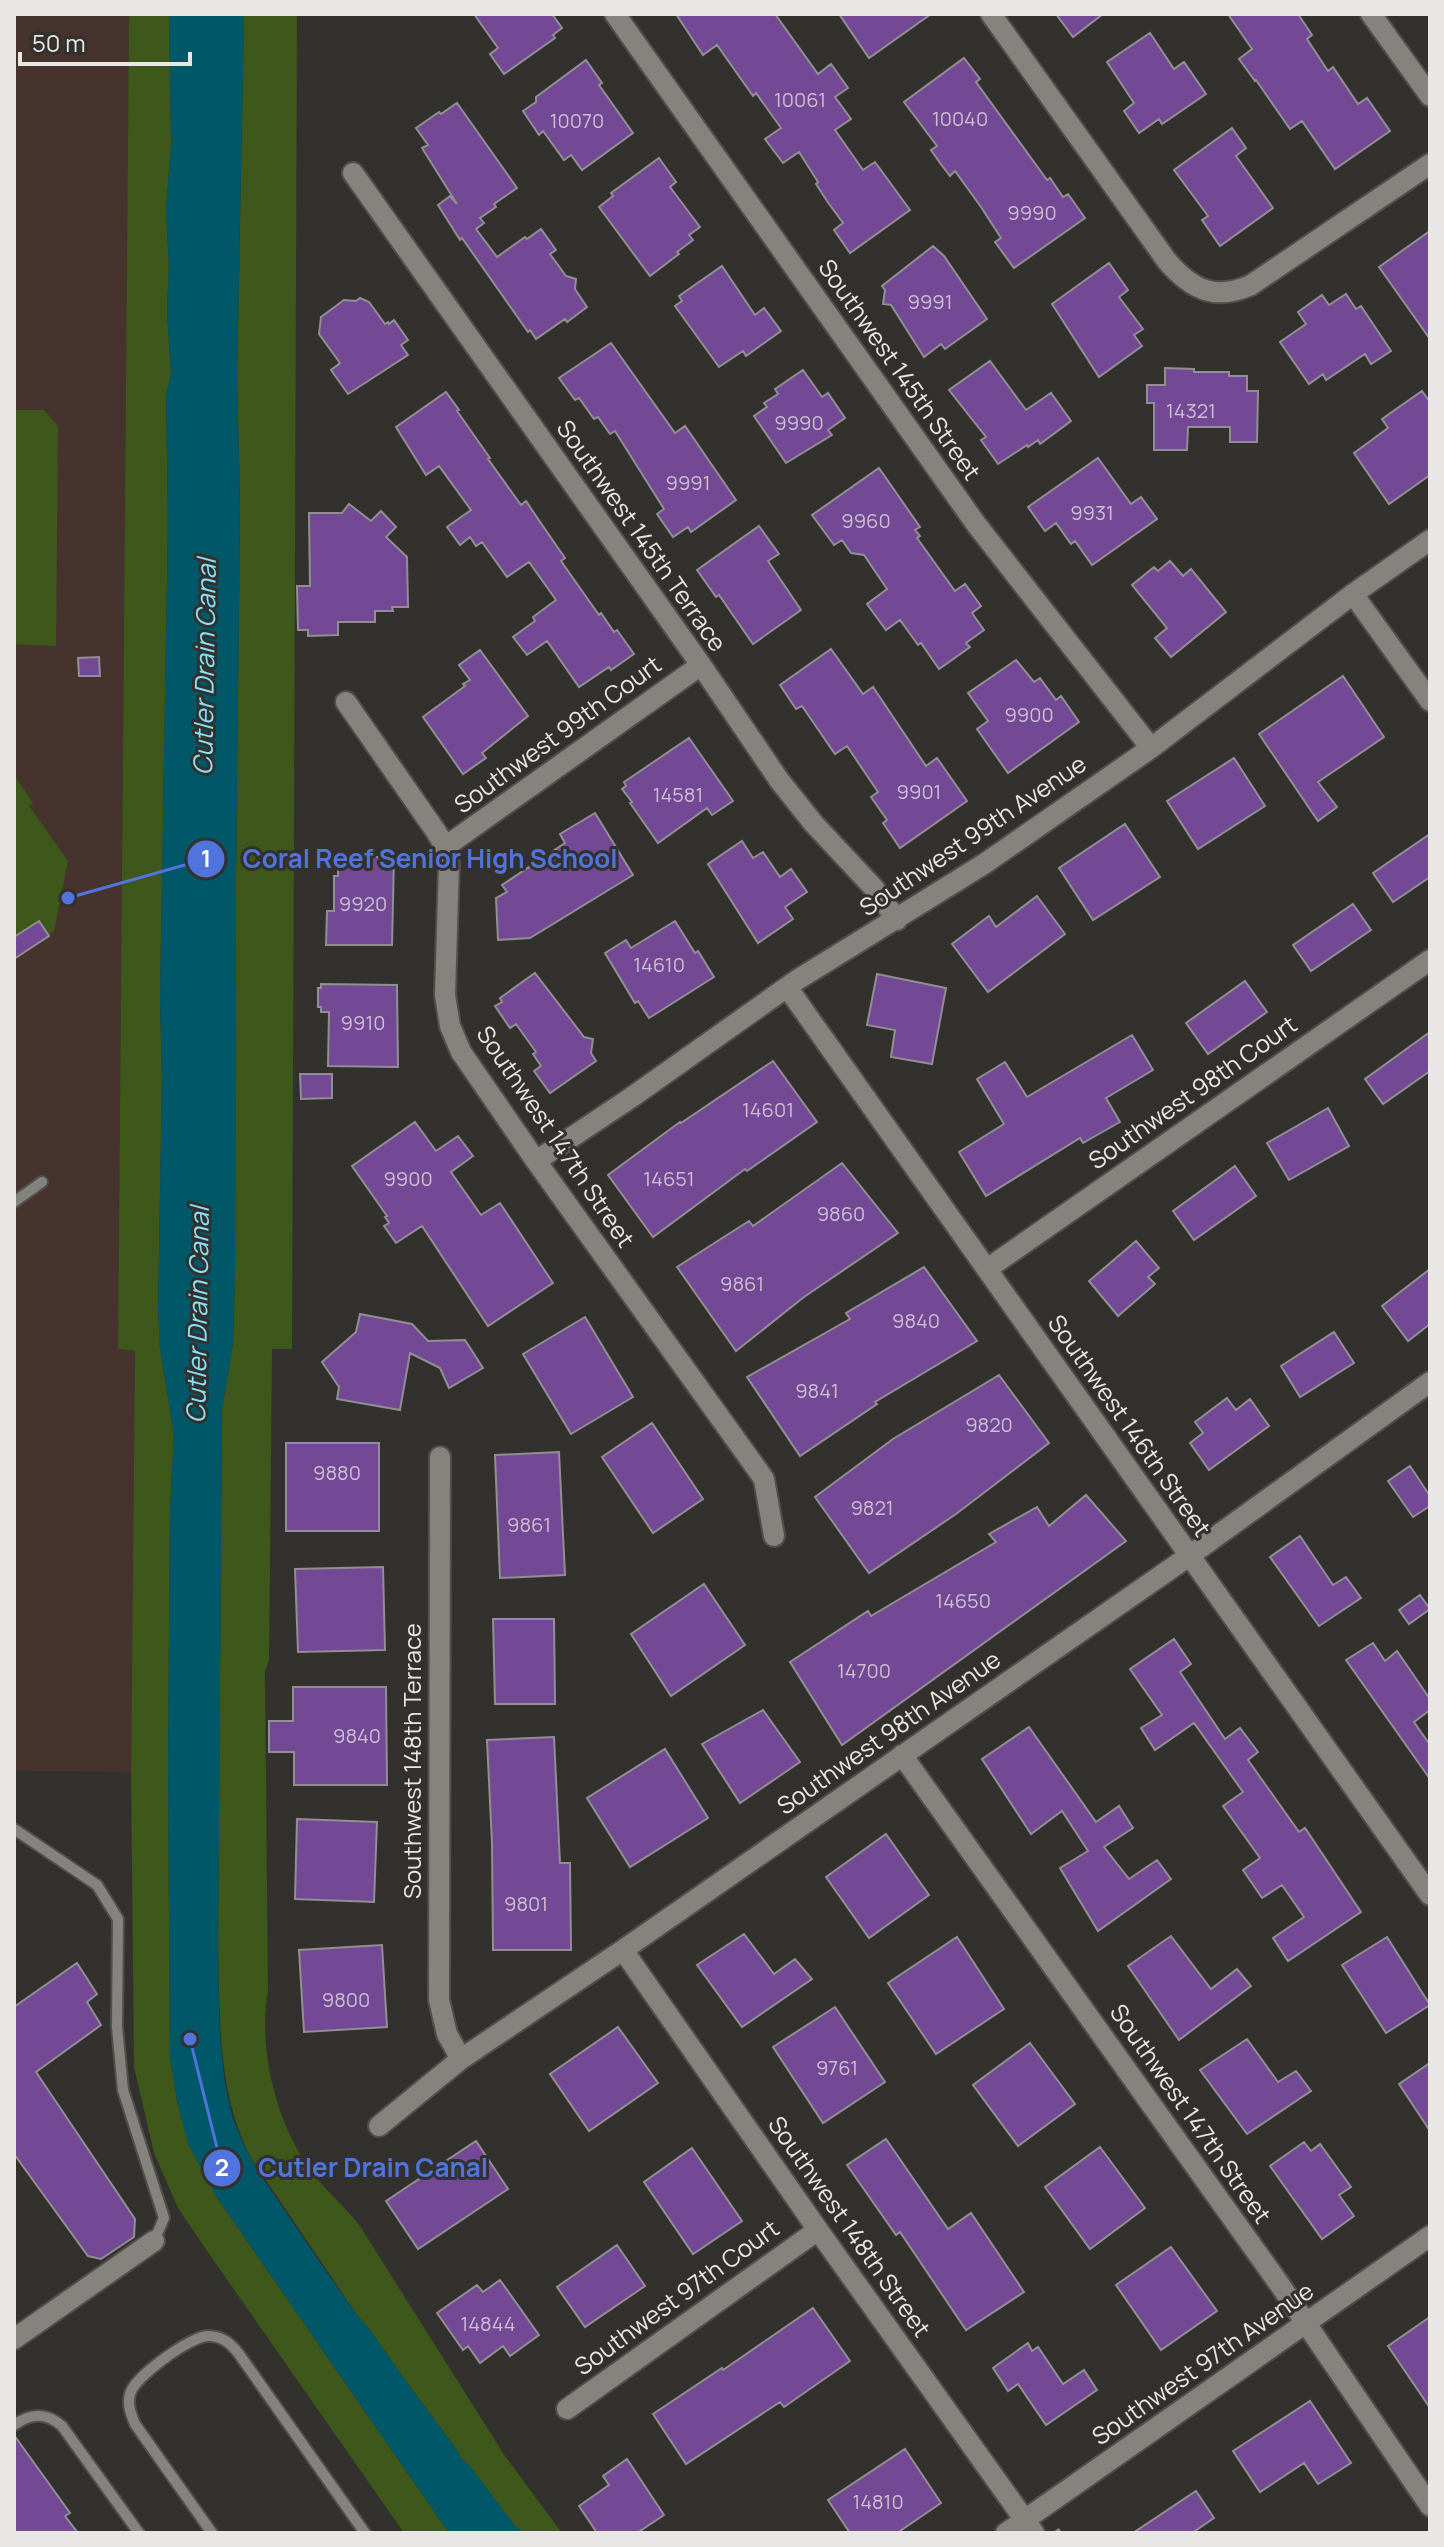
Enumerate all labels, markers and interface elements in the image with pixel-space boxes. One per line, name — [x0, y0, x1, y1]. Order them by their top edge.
scale bar — [20, 16, 190, 66]
text: 50 m — [32, 26, 86, 59]
house number: 10061 — [774, 86, 826, 113]
house number: 10040 — [932, 105, 988, 132]
house number: 10070 — [550, 107, 604, 134]
house number: 9990 — [1007, 199, 1057, 226]
street label: Southwest 145th Street — [811, 252, 989, 486]
house number: 9991 — [907, 288, 953, 315]
house number: 14321 — [1166, 397, 1216, 424]
house number: 9990 — [774, 409, 824, 436]
street label: Southwest 145th Terrace — [550, 413, 735, 658]
house number: 9991 — [665, 469, 711, 496]
house number: 9931 — [1070, 499, 1114, 526]
house number: 9960 — [841, 507, 891, 534]
water label: Cutler Drain Canal — [184, 555, 224, 776]
street label: Southwest 99th Court — [447, 647, 667, 820]
house number: 9900 — [1004, 701, 1054, 728]
street label: Southwest 99th Avenue — [852, 747, 1092, 923]
house number: 9901 — [897, 778, 941, 805]
house number: 14581 — [653, 781, 703, 808]
callout: Coral Reef Senior High School — [186, 834, 633, 884]
text: Coral Reef Senior High School — [242, 840, 618, 876]
text: 1 — [201, 841, 211, 874]
house number: 9920 — [339, 890, 387, 917]
house number: 14610 — [633, 951, 685, 978]
street label: Southwest 98th Court — [1081, 1007, 1303, 1176]
house number: 9910 — [341, 1009, 385, 1036]
street label: Southwest 147th Street — [470, 1019, 643, 1253]
house number: 14601 — [742, 1096, 794, 1123]
house number: 9900 — [383, 1165, 433, 1192]
house number: 14651 — [643, 1165, 695, 1192]
house number: 9860 — [817, 1200, 865, 1227]
water label: Cutler Drain Canal — [177, 1203, 217, 1424]
house number: 9861 — [720, 1270, 764, 1297]
house number: 9840 — [892, 1307, 940, 1334]
street label: Southwest 146th Street — [1041, 1308, 1219, 1543]
house number: 9841 — [795, 1377, 839, 1404]
house number: 9820 — [965, 1411, 1013, 1438]
house number: 9880 — [313, 1459, 361, 1486]
house number: 9821 — [850, 1494, 894, 1521]
house number: 9861 — [507, 1511, 551, 1538]
house number: 14650 — [935, 1587, 991, 1614]
street label: Southwest 148th Terrace — [395, 1623, 428, 1899]
street label: Southwest 98th Avenue — [770, 1642, 1006, 1822]
house number: 14700 — [837, 1657, 891, 1684]
house number: 9840 — [333, 1722, 381, 1749]
house number: 9801 — [504, 1890, 548, 1917]
house number: 9800 — [322, 1986, 370, 2013]
street label: Southwest 147th Street — [1103, 1997, 1280, 2229]
house number: 9761 — [816, 2054, 858, 2081]
street label: Southwest 148th Street — [761, 2109, 939, 2343]
callout: Cutler Drain Canal — [202, 2143, 504, 2193]
text: Cutler Drain Canal — [258, 2149, 488, 2185]
text: 2 — [215, 2150, 229, 2183]
street label: Southwest 97th Court — [567, 2211, 785, 2382]
street label: Southwest 97th Avenue — [1085, 2274, 1320, 2452]
house number: 14844 — [461, 2310, 515, 2337]
house number: 14810 — [852, 2488, 904, 2515]

